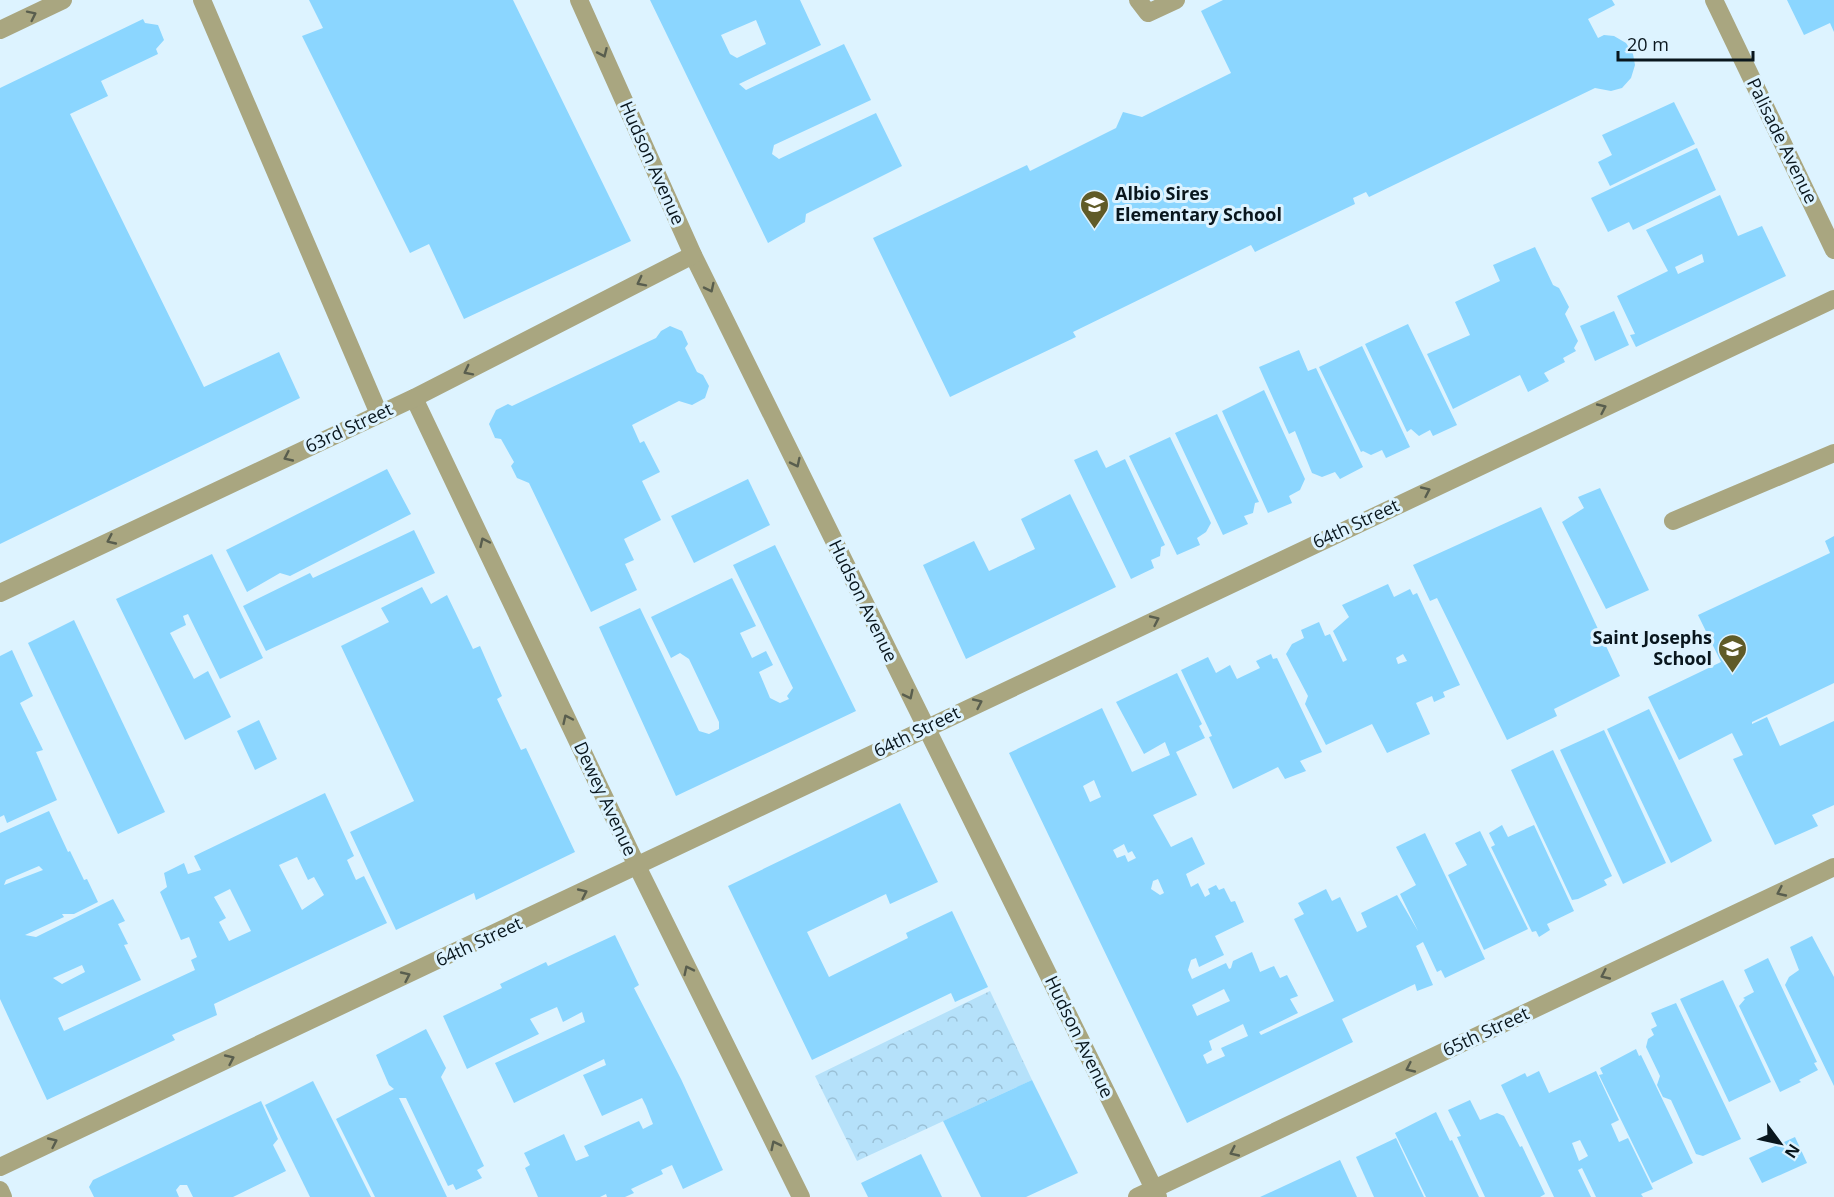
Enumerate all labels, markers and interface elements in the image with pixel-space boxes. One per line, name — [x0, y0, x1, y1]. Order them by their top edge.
one-way arrow — [25, 11, 36, 23]
scale bar — [1618, 24, 1753, 62]
text: 20 m — [1627, 32, 1669, 56]
one-way arrow — [596, 47, 608, 58]
street label: Palisade Avenue — [1742, 74, 1824, 207]
street label: Hudson Avenue — [615, 97, 691, 228]
place label: Albio Sires Elementary School — [1115, 181, 1282, 226]
school or university icon: Albio Sires Elementary School — [1078, 188, 1110, 230]
one-way arrow — [637, 274, 648, 286]
one-way arrow — [702, 282, 714, 293]
one-way arrow — [463, 363, 474, 375]
street label: 63rd Street — [301, 396, 396, 458]
one-way arrow — [1596, 403, 1607, 415]
one-way arrow — [283, 450, 294, 462]
one-way arrow — [788, 457, 800, 468]
one-way arrow — [1420, 487, 1431, 499]
street label: 64th Street — [1308, 493, 1403, 554]
one-way arrow — [107, 533, 118, 545]
street label: Hudson Avenue — [824, 535, 904, 666]
one-way arrow — [479, 538, 491, 549]
one-way arrow — [1148, 615, 1159, 627]
place label: Saint Josephs School — [1593, 625, 1712, 670]
school or university icon: Saint Josephs School — [1717, 632, 1749, 674]
one-way arrow — [902, 688, 914, 699]
one-way arrow — [972, 698, 983, 710]
street label: 64th Street — [870, 700, 964, 762]
one-way arrow — [563, 714, 575, 725]
street label: Dewey Avenue — [569, 737, 643, 860]
one-way arrow — [1777, 884, 1788, 896]
one-way arrow — [576, 889, 587, 901]
street label: 64th Street — [431, 911, 526, 972]
one-way arrow — [684, 965, 696, 976]
one-way arrow — [1600, 968, 1611, 980]
street label: Hudson Avenue — [1040, 971, 1120, 1102]
one-way arrow — [400, 972, 411, 984]
street label: 65th Street — [1438, 1001, 1533, 1062]
one-way arrow — [223, 1054, 234, 1066]
one-way arrow — [1405, 1060, 1416, 1072]
north arrow — [1750, 1113, 1810, 1173]
one-way arrow — [47, 1137, 58, 1149]
one-way arrow — [771, 1140, 782, 1151]
text: N — [1780, 1140, 1805, 1163]
one-way arrow — [1229, 1144, 1240, 1156]

